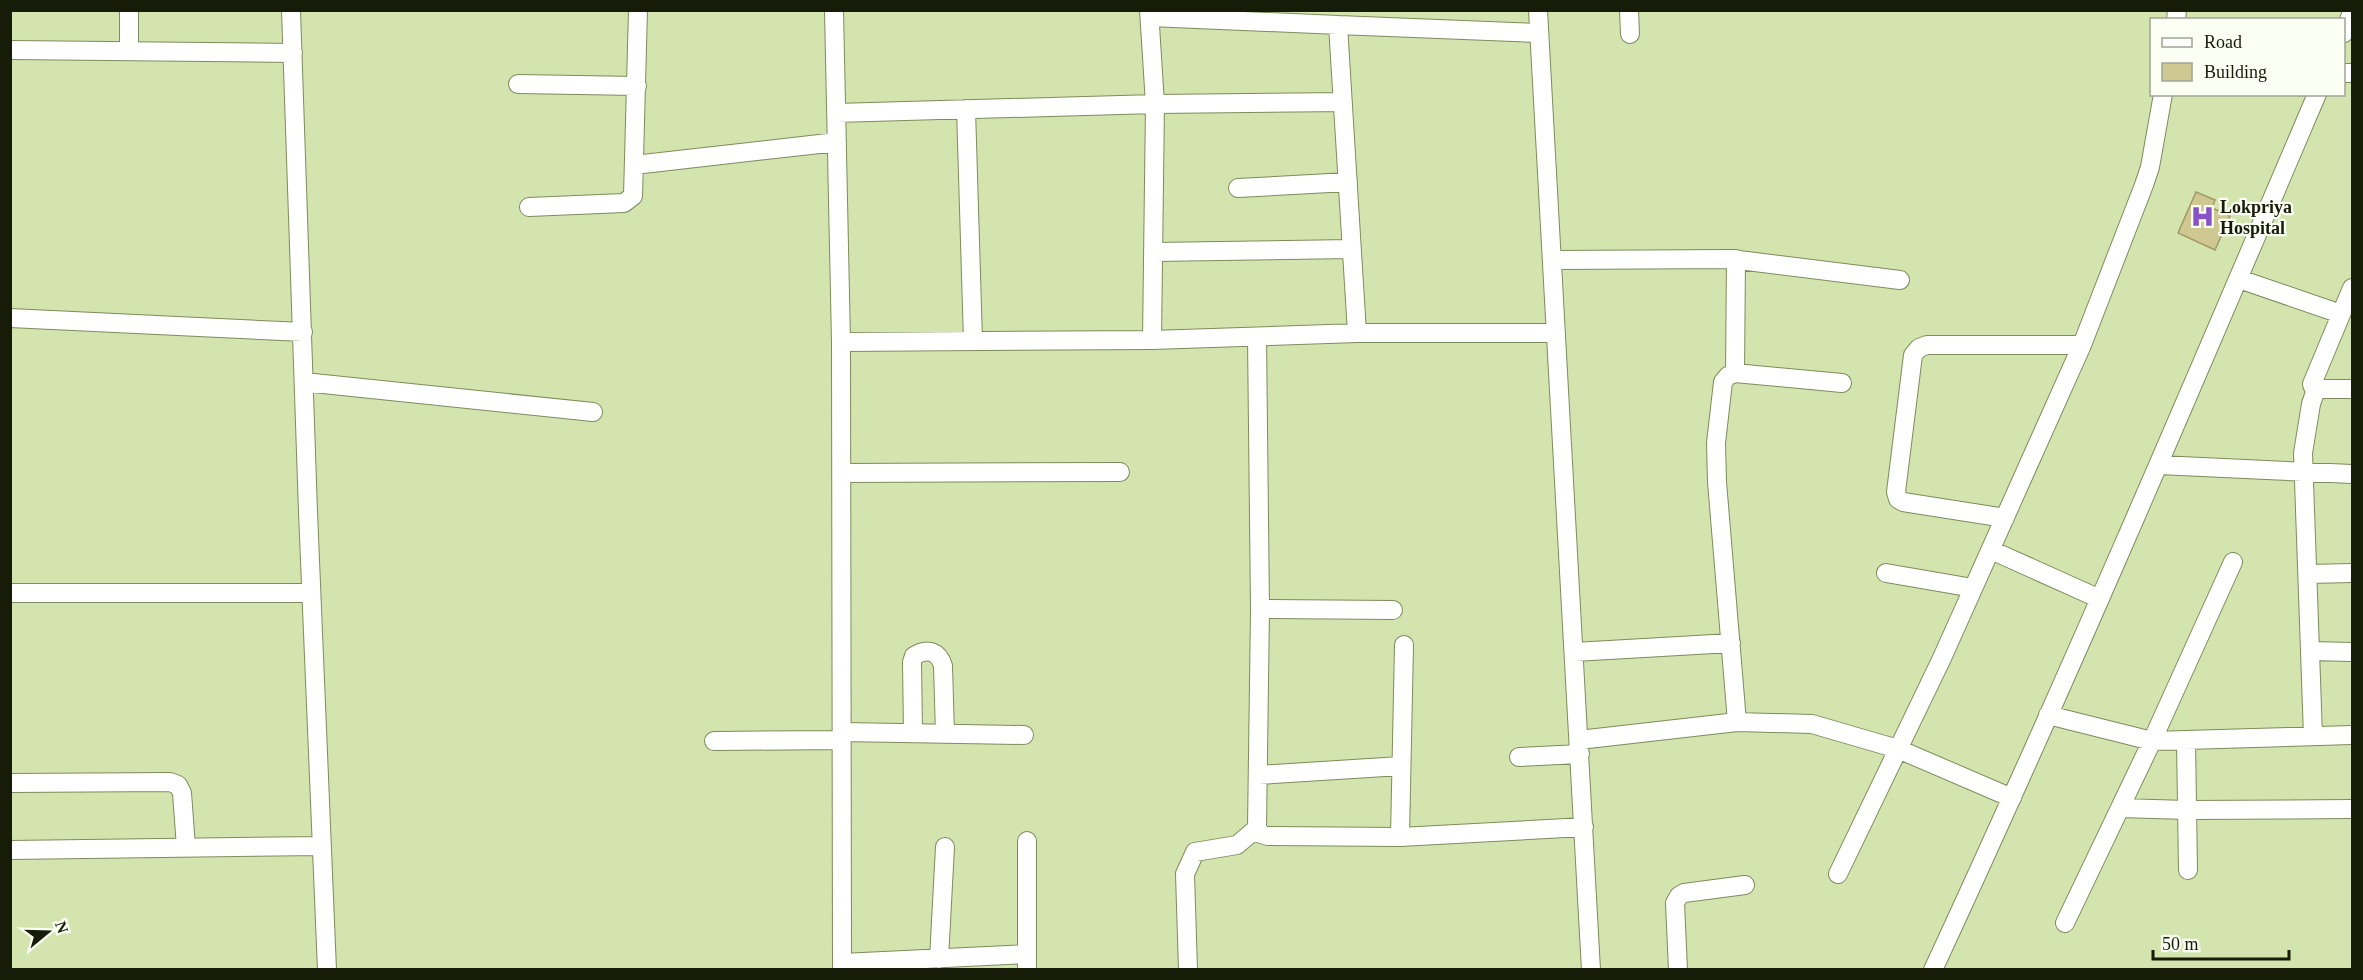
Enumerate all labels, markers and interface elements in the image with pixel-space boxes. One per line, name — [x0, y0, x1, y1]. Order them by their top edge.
legend — [2150, 18, 2345, 96]
text: Road — [2204, 32, 2242, 52]
text: Building — [2204, 62, 2267, 82]
place label: Lokpriya Hospital — [2220, 197, 2292, 238]
hospital icon: Lokpriya Hospital — [2189, 204, 2215, 230]
north arrow — [18, 902, 78, 962]
text: N — [52, 919, 72, 936]
scale bar — [2153, 923, 2290, 961]
text: 50 m — [2162, 934, 2199, 954]

